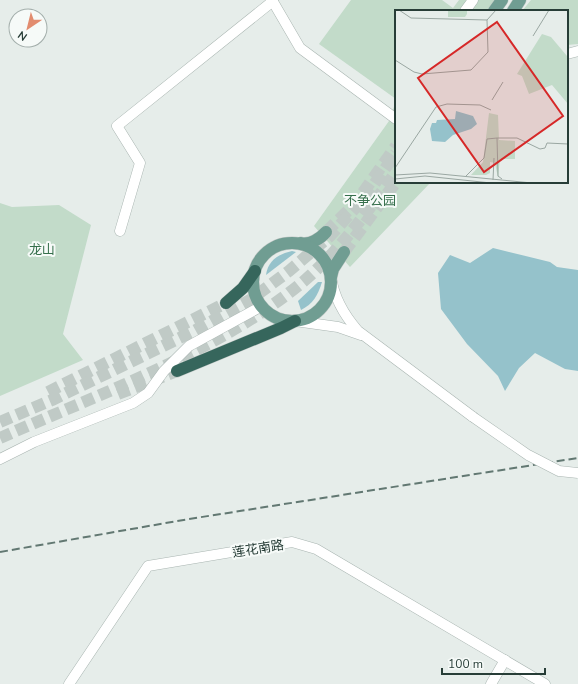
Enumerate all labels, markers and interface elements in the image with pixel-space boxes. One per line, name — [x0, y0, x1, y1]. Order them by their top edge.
north arrow — [8, 8, 48, 48]
inset map — [395, 10, 568, 183]
text: N — [15, 27, 30, 44]
park label: 不争公园 — [344, 192, 396, 210]
park label: 龙山 — [29, 241, 55, 259]
street label: 莲花南路 — [231, 536, 285, 562]
scale bar — [442, 650, 545, 676]
text: 100 m — [448, 656, 483, 672]

